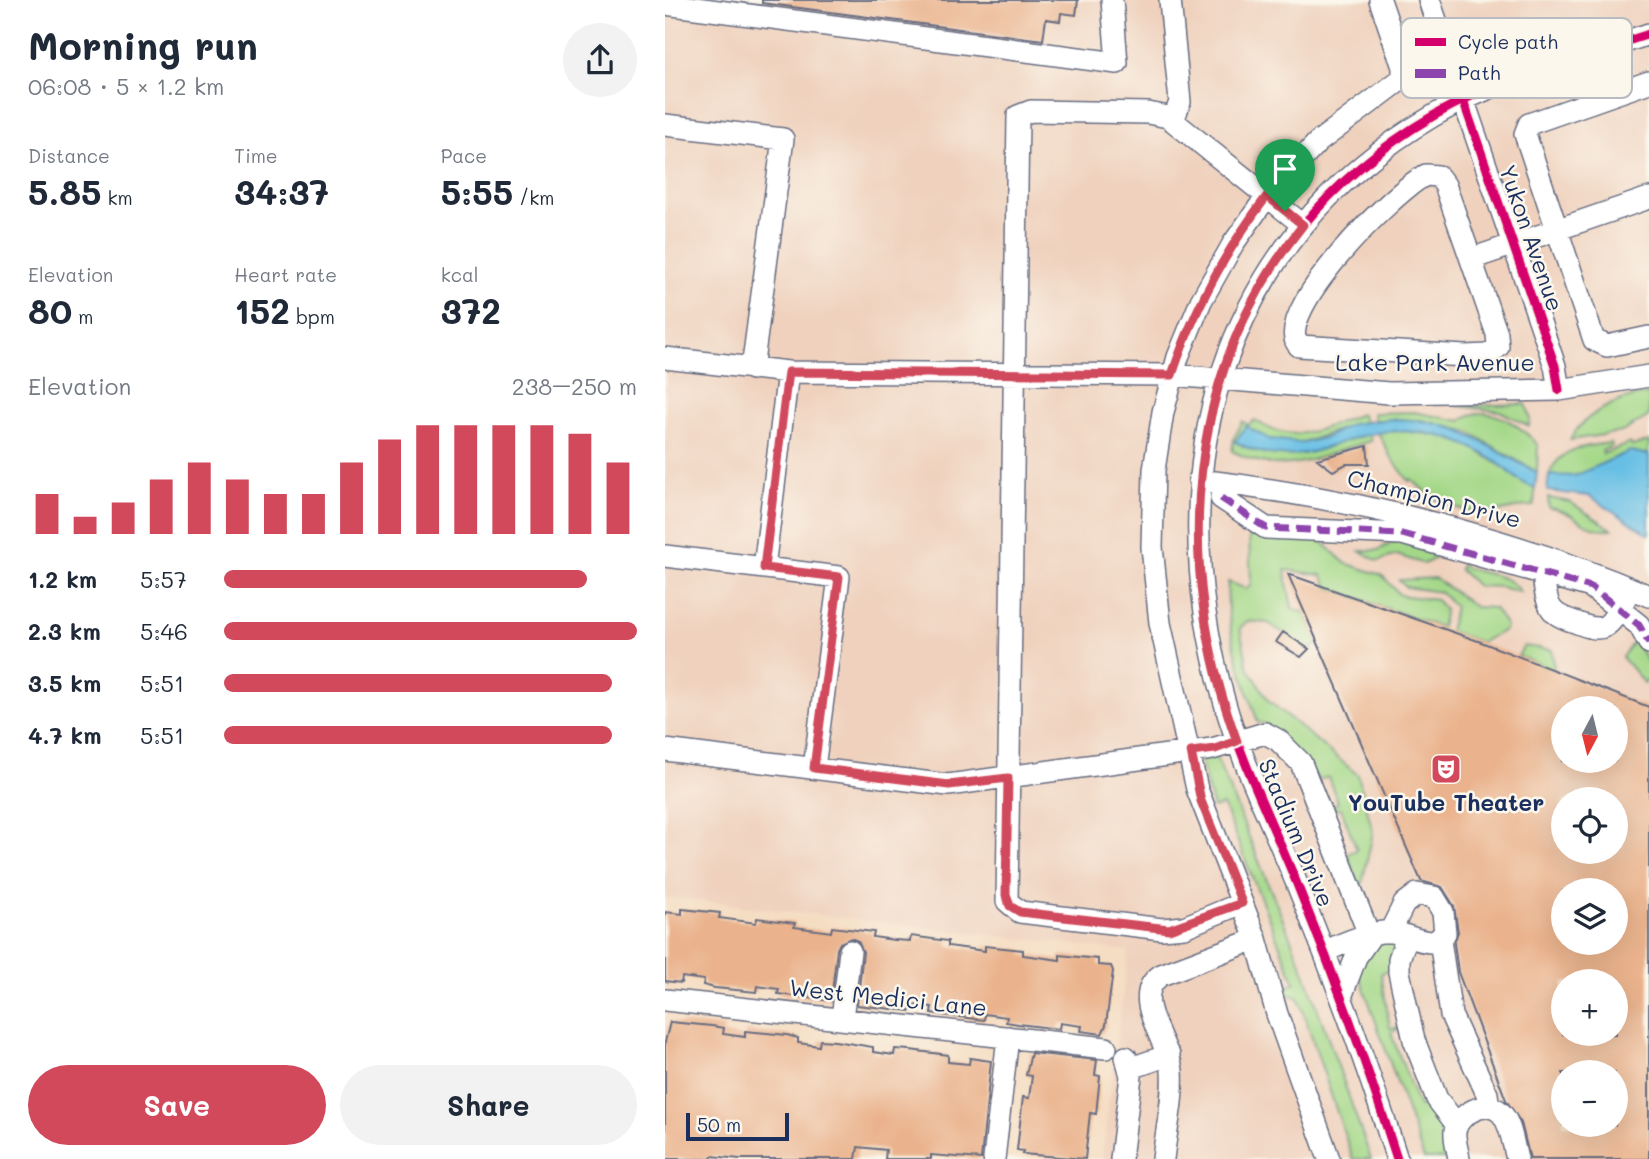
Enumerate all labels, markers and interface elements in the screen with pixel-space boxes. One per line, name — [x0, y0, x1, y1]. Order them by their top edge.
legend — [1401, 18, 1632, 98]
text: Morning run — [28, 20, 258, 70]
button: share — [563, 23, 637, 97]
text: Cycle path — [1458, 29, 1558, 54]
text: Path — [1458, 60, 1501, 85]
text: 06:08 · 5 × 1.2 km — [28, 71, 224, 101]
pin — [1255, 139, 1315, 211]
text: Distance — [28, 143, 110, 168]
text: Time — [234, 143, 278, 168]
text: Pace — [441, 143, 487, 168]
icon: arrive — [1266, 150, 1304, 188]
street label: Yukon Avenue — [1493, 160, 1571, 315]
text: 5.85 — [28, 168, 101, 214]
text: 34:37 — [234, 168, 329, 214]
text: 5:55 — [441, 168, 513, 214]
text: km — [101, 185, 133, 210]
text: /km — [513, 185, 554, 210]
text: Elevation — [28, 262, 113, 287]
text: Heart rate — [234, 262, 337, 287]
text: kcal — [441, 262, 479, 287]
text: 80 — [28, 287, 72, 333]
text: 152 — [234, 287, 290, 333]
text: 372 — [441, 287, 501, 333]
text: m — [72, 304, 93, 329]
text: bpm — [290, 304, 335, 329]
street label: Lake Park Avenue — [1335, 347, 1535, 377]
text: Elevation — [28, 371, 131, 401]
text: 238–250 m — [512, 371, 637, 401]
street label: Champion Drive — [1344, 462, 1524, 534]
text: 1.2 km — [28, 564, 97, 594]
text: 5:57 — [140, 564, 187, 594]
text: 2.3 km — [28, 616, 101, 646]
text: 5:46 — [140, 616, 188, 646]
text: 3.5 km — [28, 668, 101, 698]
text: 5:51 — [140, 668, 184, 698]
north arrow — [1551, 696, 1627, 774]
map controls — [1551, 696, 1628, 1137]
text: 4.7 km — [28, 720, 101, 750]
text: 5:51 — [140, 720, 184, 750]
theatre icon: YouTube Theater — [1429, 752, 1463, 786]
street label: Stadium Drive — [1252, 754, 1342, 911]
place label: YouTube Theater — [1348, 787, 1544, 817]
button: locate — [1551, 787, 1628, 864]
button: layers — [1551, 878, 1628, 955]
button: + — [1551, 969, 1628, 1046]
street label: West Medici Lane — [788, 972, 988, 1022]
button: − — [1551, 1060, 1628, 1137]
button: Save — [28, 1065, 326, 1145]
button: Share — [340, 1065, 637, 1145]
scale bar — [686, 1110, 789, 1142]
text: 50 m — [697, 1112, 741, 1137]

